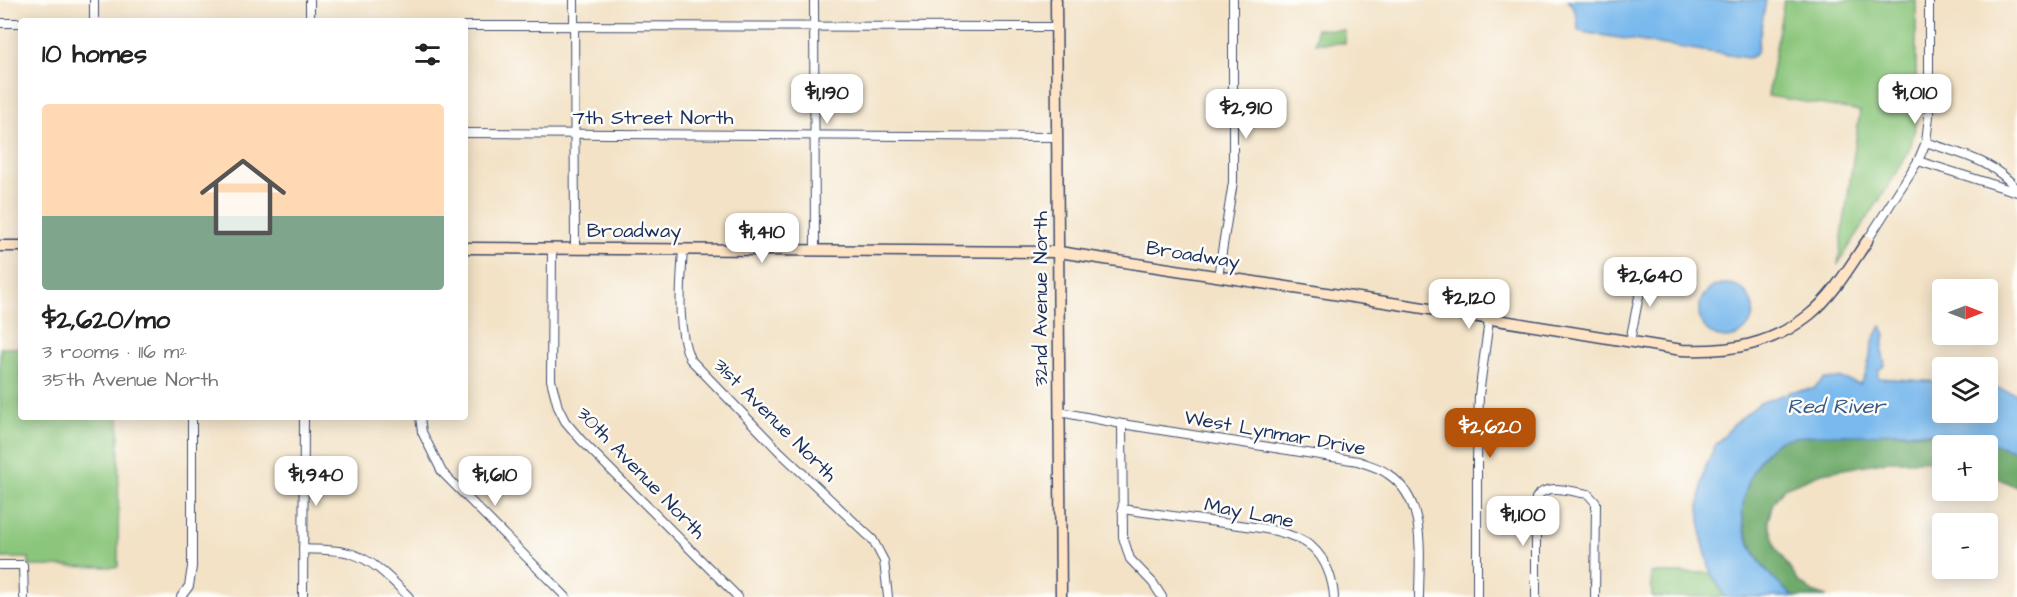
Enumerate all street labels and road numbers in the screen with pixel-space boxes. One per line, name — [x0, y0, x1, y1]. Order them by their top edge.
street label: 7th Street North — [573, 104, 734, 132]
street label: 32nd Avenue North — [1027, 211, 1055, 387]
street label: Broadway — [587, 217, 681, 246]
street label: Broadway — [1144, 234, 1242, 277]
street label: 31st Avenue North — [707, 352, 843, 488]
street label: 30th Avenue North — [570, 400, 712, 546]
street label: West Lynmar Drive — [1182, 403, 1368, 464]
street label: May Lane — [1202, 491, 1296, 536]

